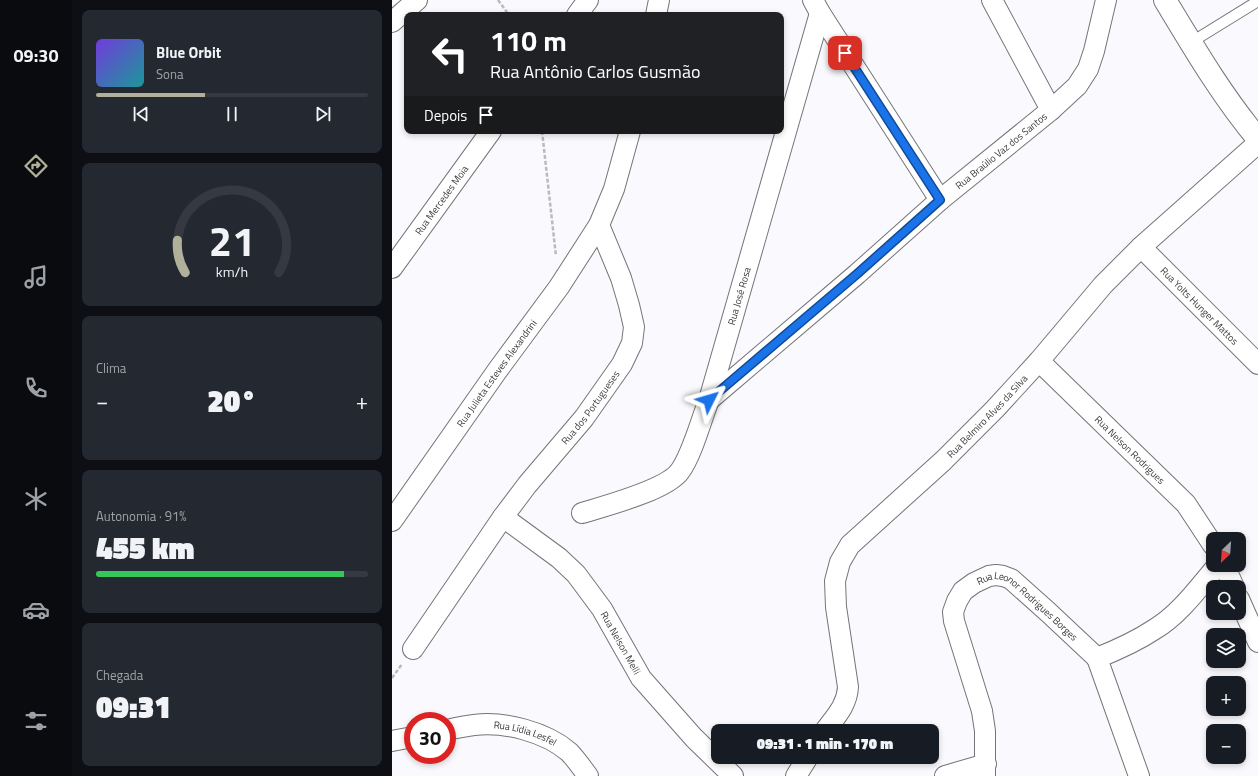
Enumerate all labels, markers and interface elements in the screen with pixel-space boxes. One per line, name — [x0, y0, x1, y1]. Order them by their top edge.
text: 110 m — [490, 19, 567, 62]
icon: left — [424, 28, 476, 80]
pin — [828, 36, 862, 70]
text: Blue Orbit — [156, 41, 221, 64]
text: 09:30 — [14, 42, 58, 69]
icon: arrive — [834, 42, 856, 64]
text: Rua Antônio Carlos Gusmão — [490, 58, 700, 85]
text: Sona — [156, 64, 183, 84]
icon: previous — [130, 103, 152, 125]
icon: pause — [221, 103, 243, 125]
icon: next — [312, 103, 334, 125]
text: Depois — [424, 104, 467, 127]
icon: arrive — [475, 104, 497, 126]
street label: Rua Braúlio Vaz dos Santos — [952, 108, 1050, 193]
icon: directions — [22, 152, 50, 180]
street label: Rua Mercedes Moia — [411, 162, 472, 238]
text: 21 — [209, 209, 255, 272]
text: km/h — [216, 260, 248, 282]
icon: music — [22, 263, 50, 291]
street label: Rua Yolts Hunger Mattos — [1157, 263, 1242, 348]
street label: Rua José Rosa — [723, 265, 754, 327]
street label: Rua Julieta Esteves Alexandrini — [453, 316, 540, 430]
text: Clima — [96, 358, 126, 378]
street label: Rua dos Portugueses — [557, 367, 623, 448]
street label: Rua Belmiro Alves da Silva — [943, 371, 1031, 461]
icon: phone — [22, 374, 50, 402]
text: 20° — [207, 378, 257, 424]
position arrow — [688, 379, 730, 421]
text: − — [96, 384, 108, 418]
text: + — [356, 384, 368, 418]
street label: Rua Nelson Rodrigues — [1092, 412, 1169, 488]
icon: climate — [22, 485, 50, 513]
text: Autonomia · 91% — [96, 506, 187, 526]
text: 455 km — [96, 525, 194, 571]
north arrow — [1206, 532, 1246, 572]
map controls — [1206, 532, 1246, 764]
street label: Rua Leonor Rodrigues Borges — [974, 567, 1082, 644]
button: search — [1206, 580, 1246, 620]
icon: car — [22, 596, 50, 624]
street label: Rua Nelson Melli — [597, 608, 645, 677]
button: layers — [1206, 628, 1246, 668]
text: Chegada — [96, 665, 143, 685]
button: + — [1206, 676, 1246, 716]
text: 09:31 — [96, 684, 171, 730]
icon: filters — [22, 707, 50, 735]
speed limit sign: 30 — [404, 712, 456, 764]
street label: Rua Lídia Lesfel — [493, 717, 560, 749]
button: − — [1206, 724, 1246, 764]
text: 09:31 · 1 min · 170 m — [757, 732, 893, 755]

